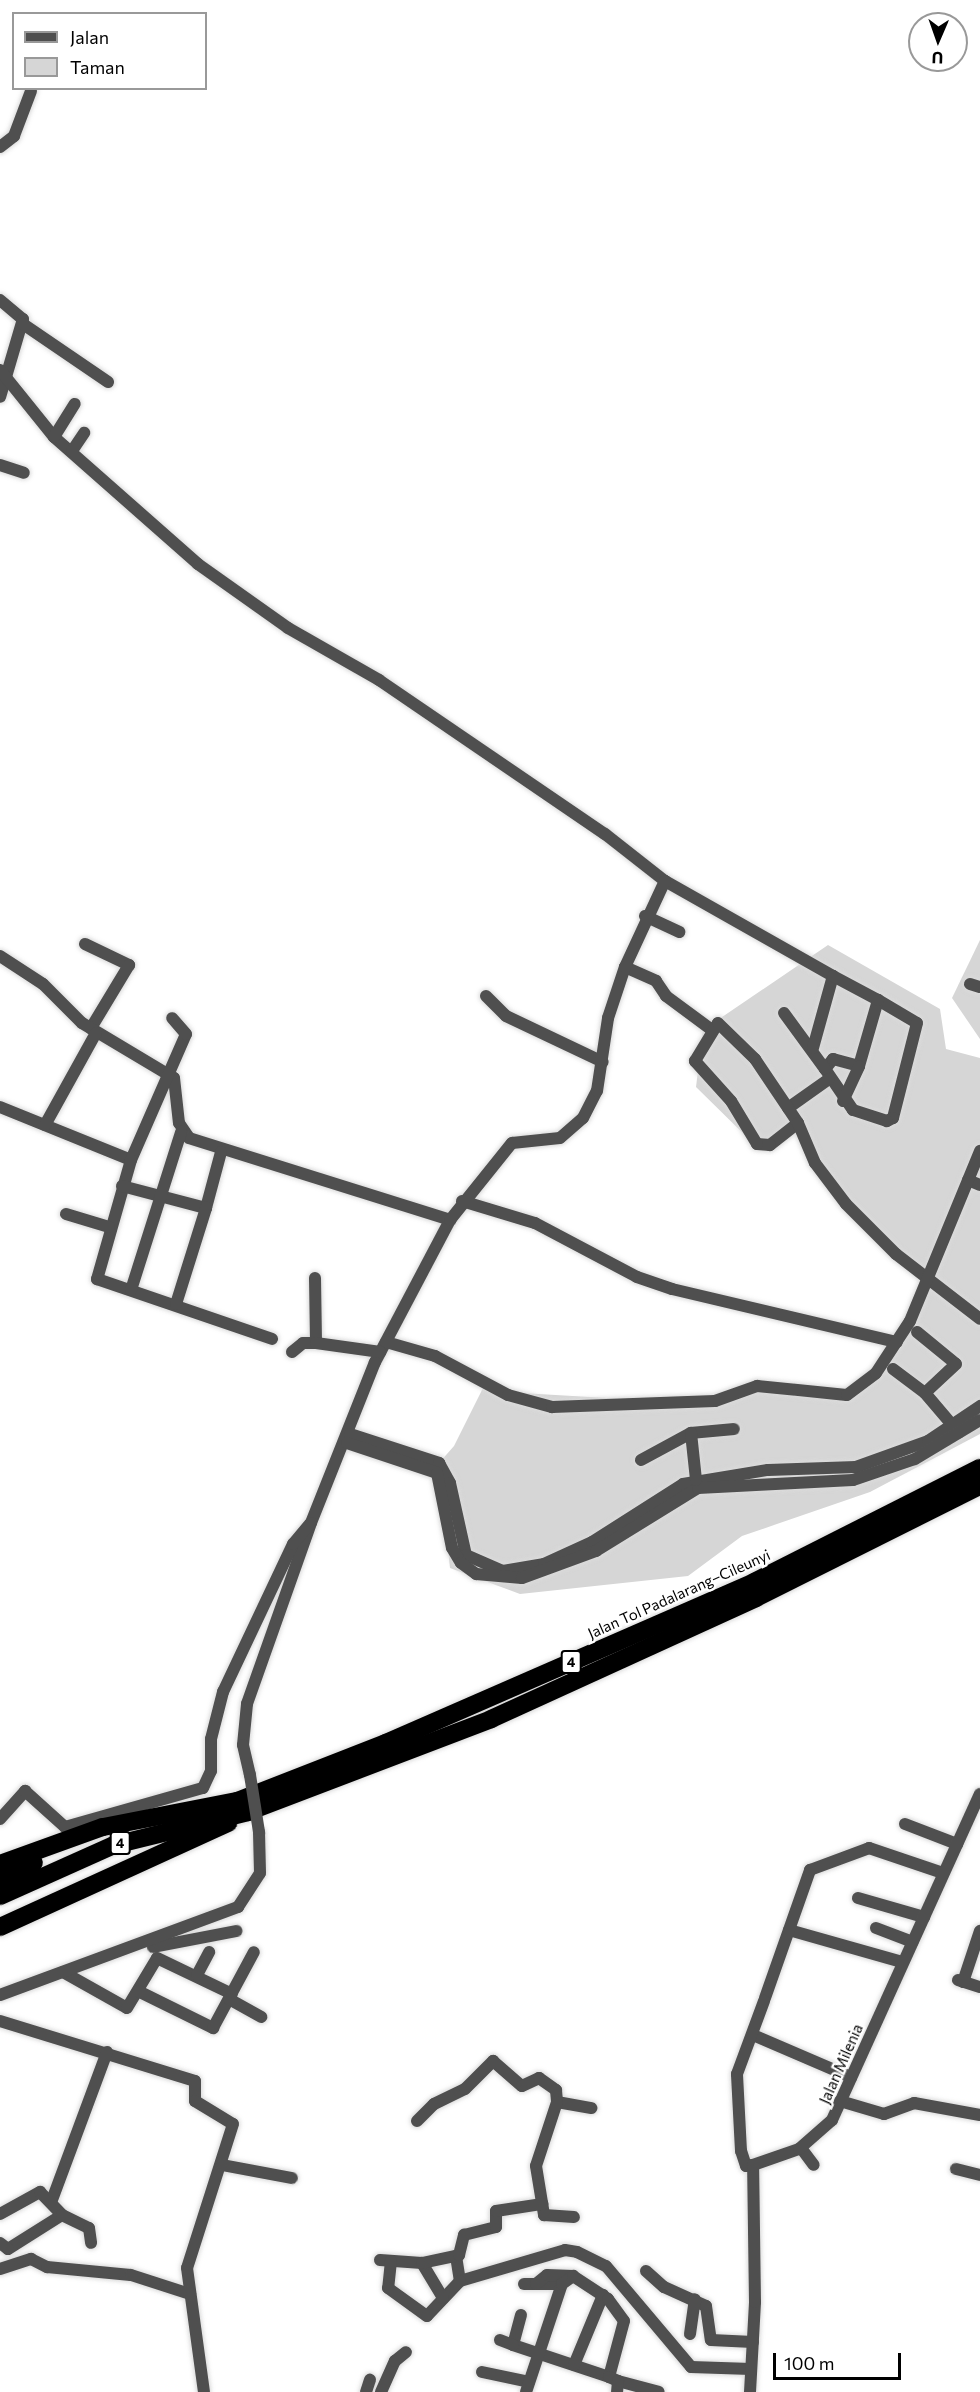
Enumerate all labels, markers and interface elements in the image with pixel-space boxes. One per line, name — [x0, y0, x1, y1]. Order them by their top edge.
legend — [12, 12, 207, 90]
north arrow — [908, 12, 968, 72]
text: Jalan — [70, 26, 109, 48]
text: U — [931, 49, 944, 68]
text: Taman — [70, 56, 125, 78]
street label: Jalan Tol Padalarang–Cileunyi — [585, 1546, 773, 1642]
road number: 4 — [560, 1651, 582, 1673]
road number: 4 — [110, 1832, 130, 1854]
street label: Jalan Milenia — [815, 2021, 867, 2107]
scale bar — [776, 2341, 904, 2379]
text: 100 m — [784, 2352, 834, 2374]

